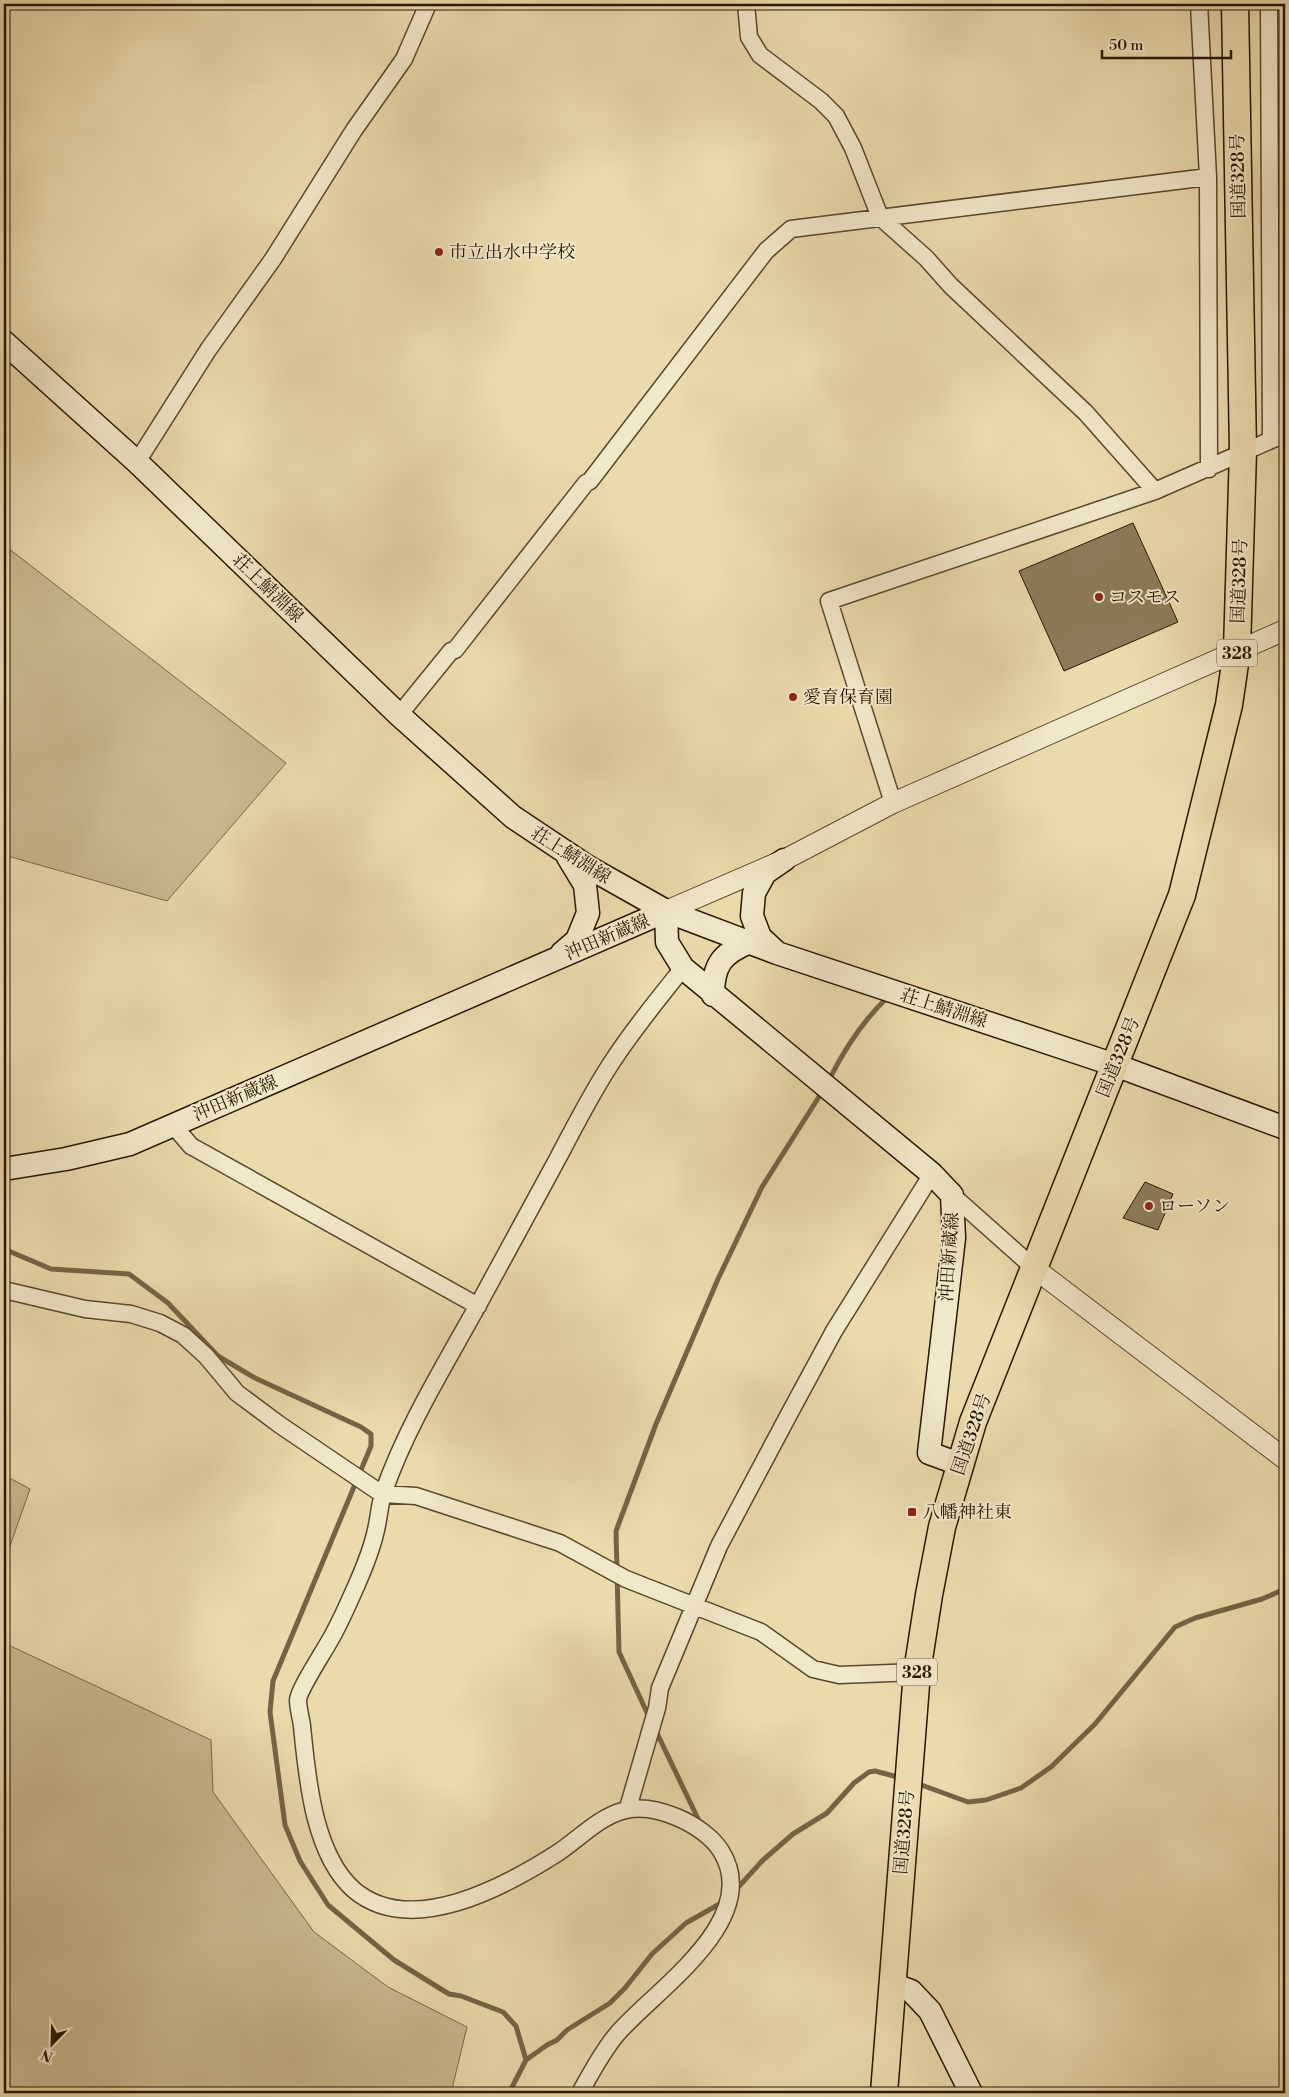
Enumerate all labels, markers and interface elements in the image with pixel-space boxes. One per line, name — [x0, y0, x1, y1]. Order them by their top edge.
scale bar — [1102, 28, 1230, 60]
text: 50 m — [1109, 36, 1143, 55]
street label: 国道328号 — [1226, 133, 1251, 219]
place label: 市立出水中学校 — [449, 241, 575, 264]
marker: 市立出水中学校 — [433, 246, 445, 258]
street label: 国道328号 — [1227, 538, 1252, 624]
street label: 荘上鯖淵線 — [227, 549, 308, 628]
place label: コスモス — [1109, 586, 1181, 609]
marker: コスモス — [1093, 591, 1105, 603]
road number: 328 — [1217, 640, 1257, 666]
place label: 愛育保育園 — [803, 686, 893, 709]
marker: 愛育保育園 — [787, 691, 799, 703]
street label: 荘上鯖淵線 — [526, 822, 615, 889]
street label: 沖田新蔵線 — [561, 909, 653, 966]
street label: 荘上鯖淵線 — [897, 984, 990, 1033]
street label: 国道328号 — [1092, 1013, 1145, 1101]
street label: 沖田新蔵線 — [189, 1070, 281, 1127]
place label: ローソン — [1159, 1195, 1230, 1218]
marker: ローソン — [1143, 1200, 1155, 1212]
street label: 沖田新蔵線 — [935, 1211, 964, 1303]
street label: 国道328号 — [947, 1390, 996, 1478]
place label: 八幡神社東 — [922, 1501, 1012, 1524]
marker: 八幡神社東 — [906, 1506, 918, 1518]
road number: 328 — [897, 1658, 937, 1685]
street label: 国道328号 — [889, 1789, 920, 1876]
north arrow — [28, 2020, 78, 2070]
text: N — [39, 2045, 56, 2065]

